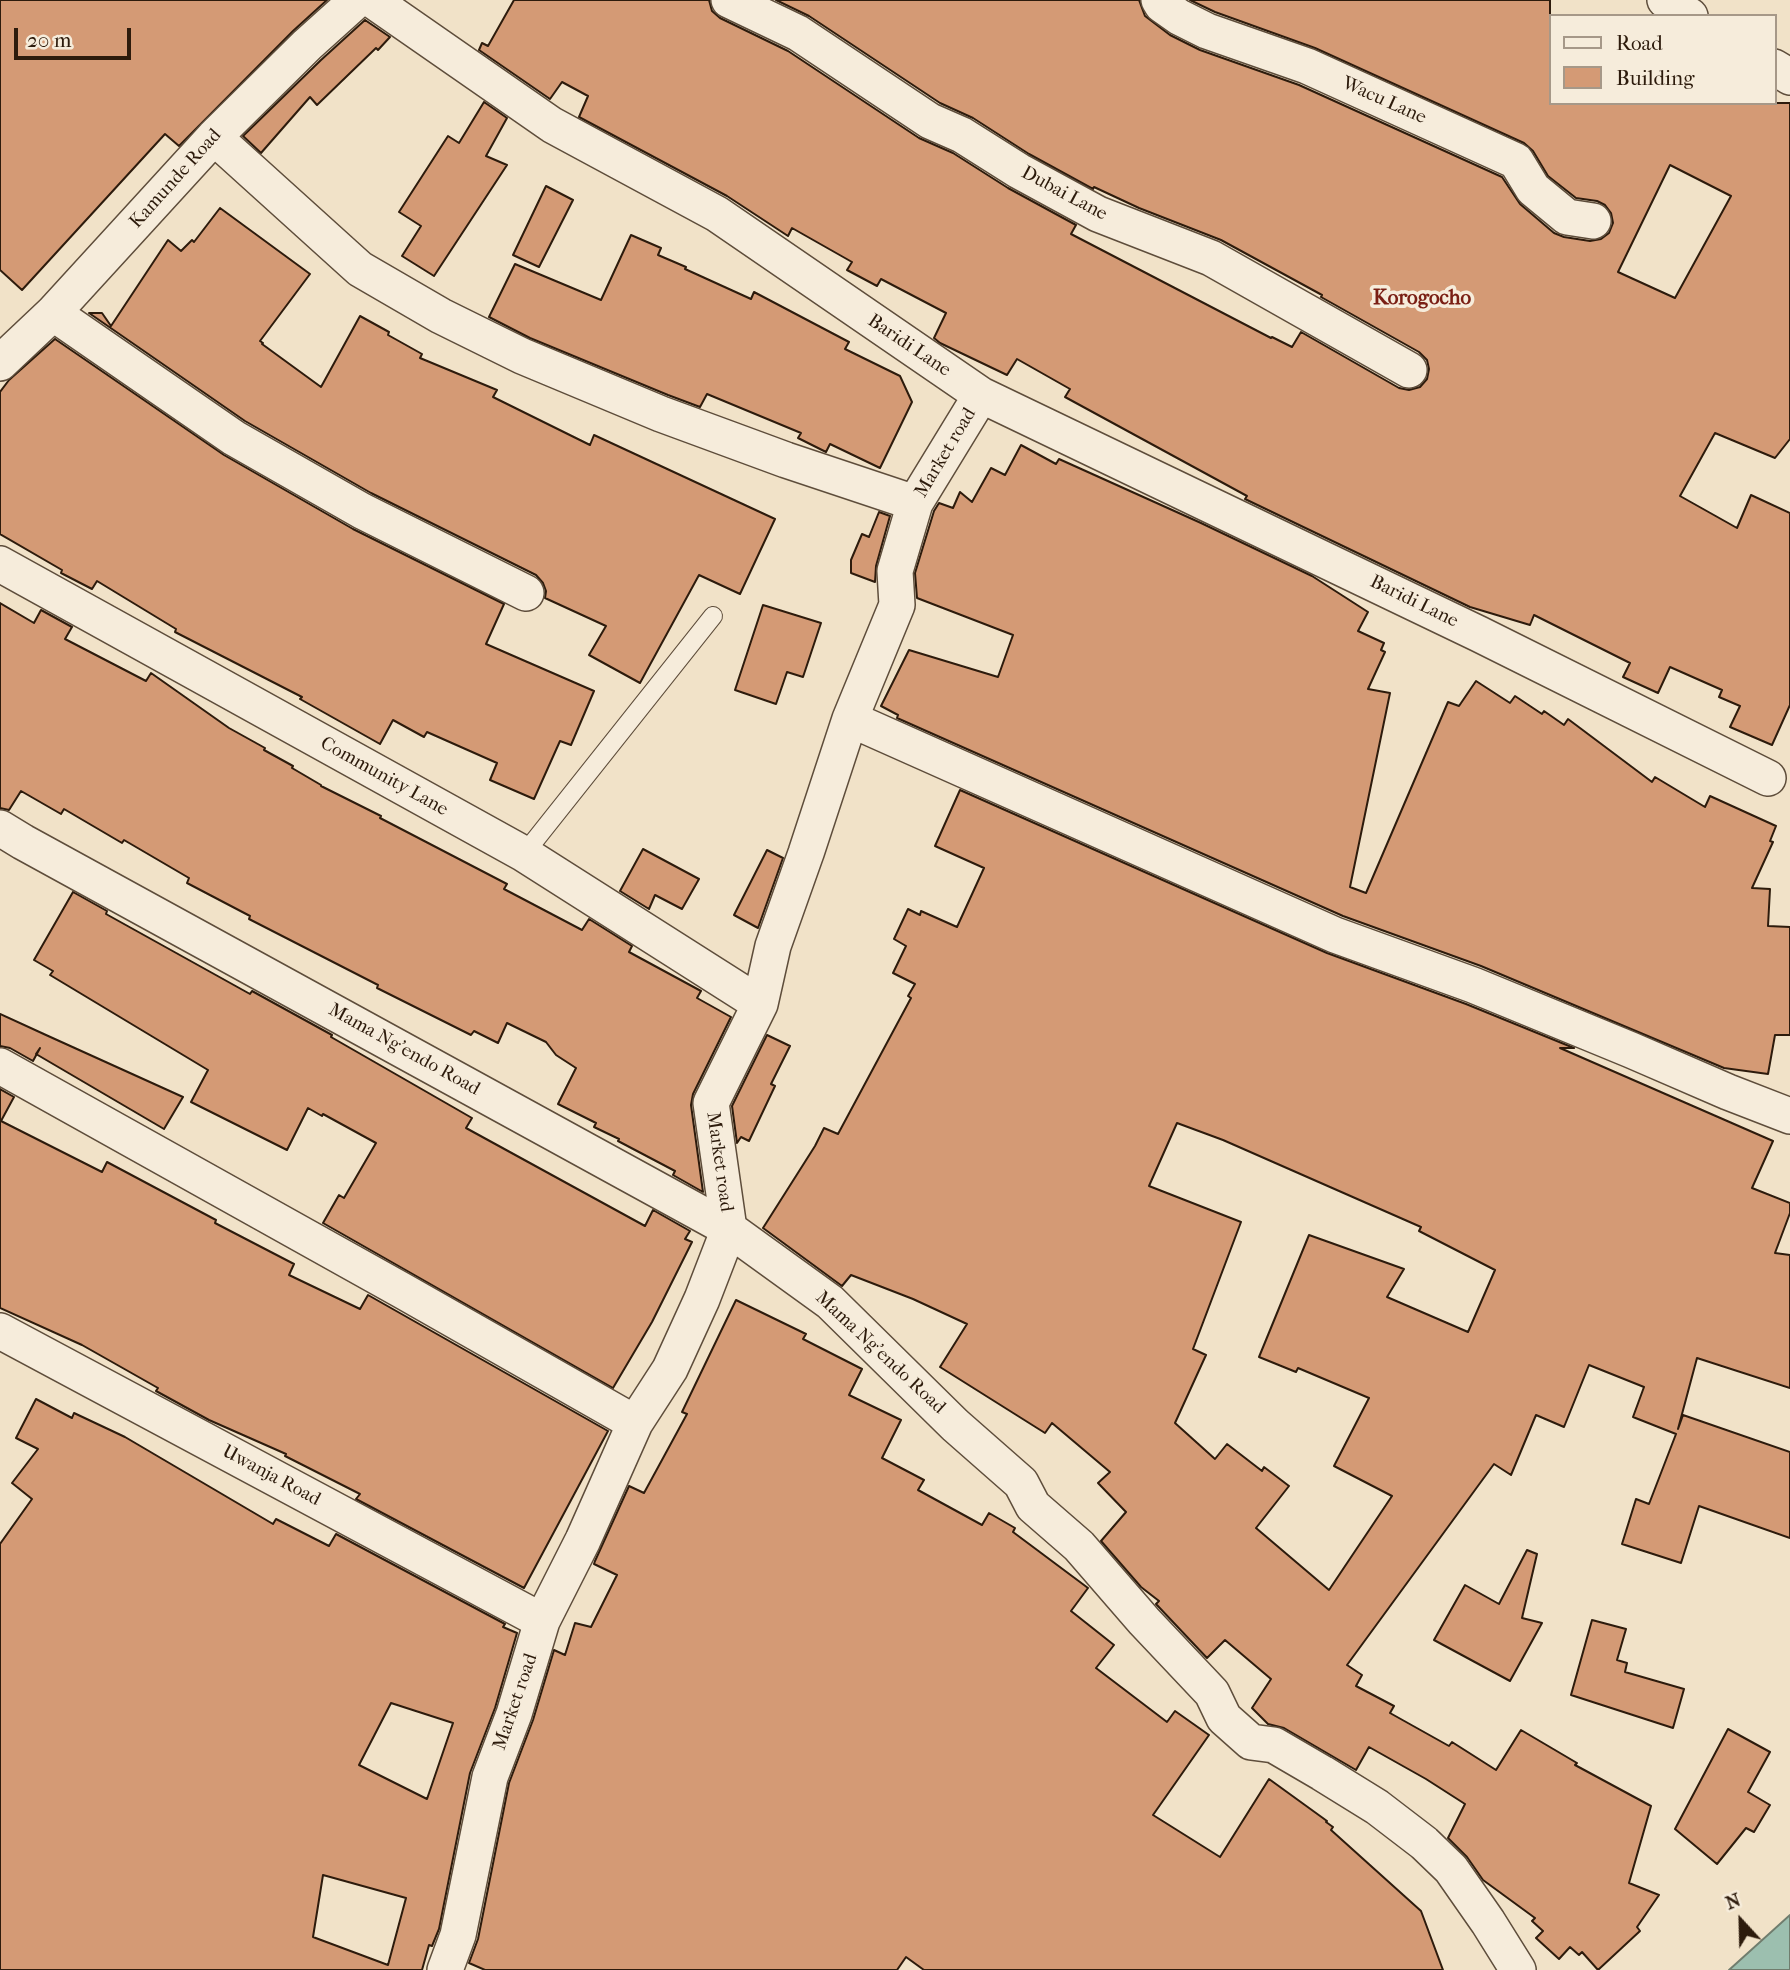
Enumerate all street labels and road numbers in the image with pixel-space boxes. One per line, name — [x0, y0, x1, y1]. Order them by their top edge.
street label: Wacu Lane — [1338, 72, 1430, 130]
street label: Kamunde Road — [125, 124, 227, 234]
street label: Dubai Lane — [1017, 162, 1111, 226]
street label: Baridi Lane — [863, 310, 955, 382]
street label: Market road — [910, 404, 982, 502]
street label: Baridi Lane — [1366, 571, 1462, 633]
street label: Community Lane — [316, 732, 452, 822]
street label: Mama Ng'endo Road — [324, 999, 484, 1101]
street label: Market road — [701, 1111, 737, 1213]
street label: Mama Ng'endo Road — [810, 1287, 950, 1419]
street label: Uwanja Road — [218, 1441, 324, 1511]
street label: Market road — [489, 1651, 543, 1753]

